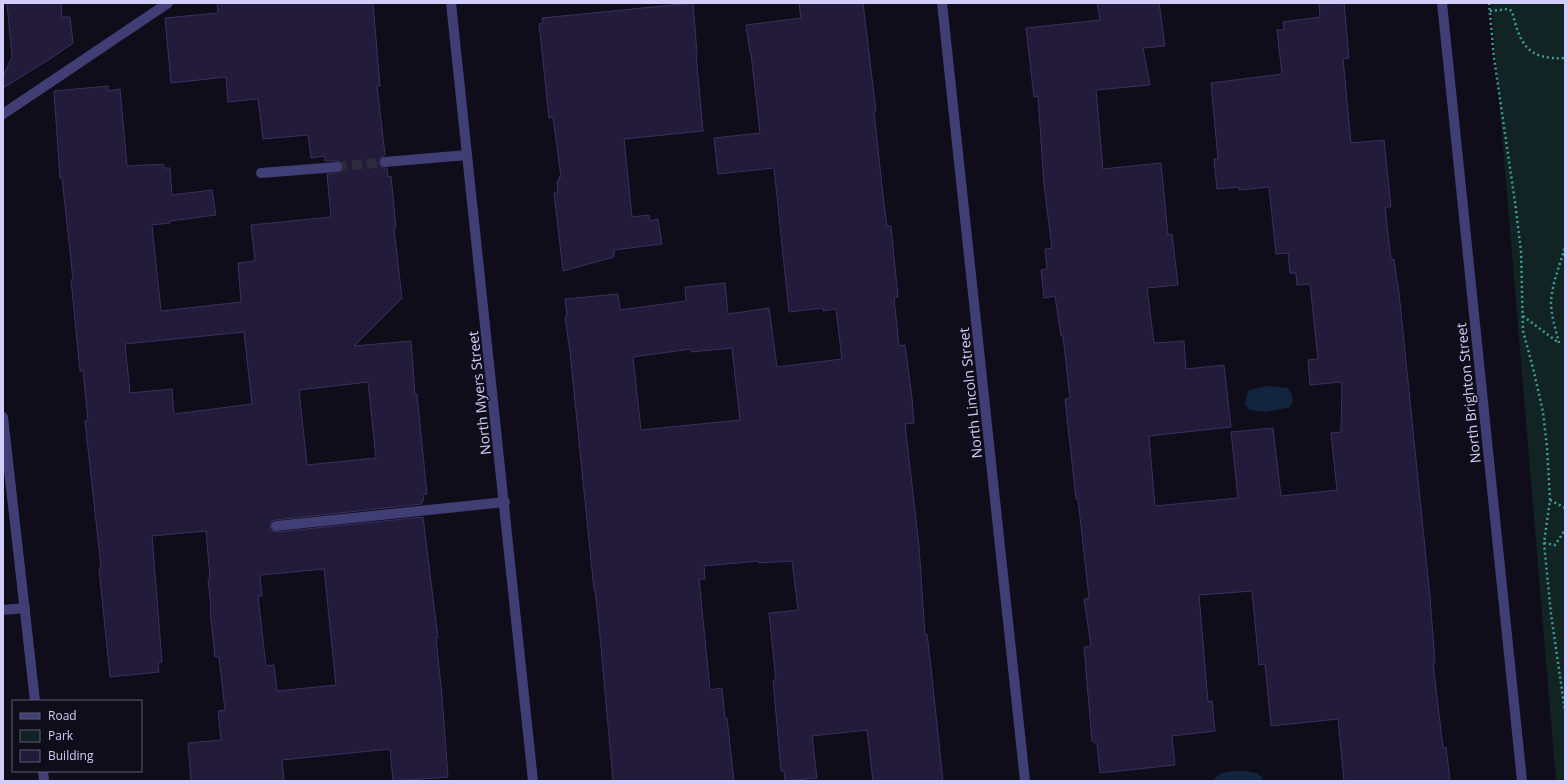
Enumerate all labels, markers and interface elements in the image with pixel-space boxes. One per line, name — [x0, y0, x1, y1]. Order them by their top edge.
street label: North Brighton Street — [1451, 322, 1485, 464]
street label: North Lincoln Street — [954, 327, 986, 459]
street label: North Myers Street — [463, 330, 495, 456]
legend — [12, 700, 142, 772]
text: Road — [48, 707, 77, 724]
text: Park — [48, 727, 74, 744]
text: Building — [48, 747, 94, 764]

